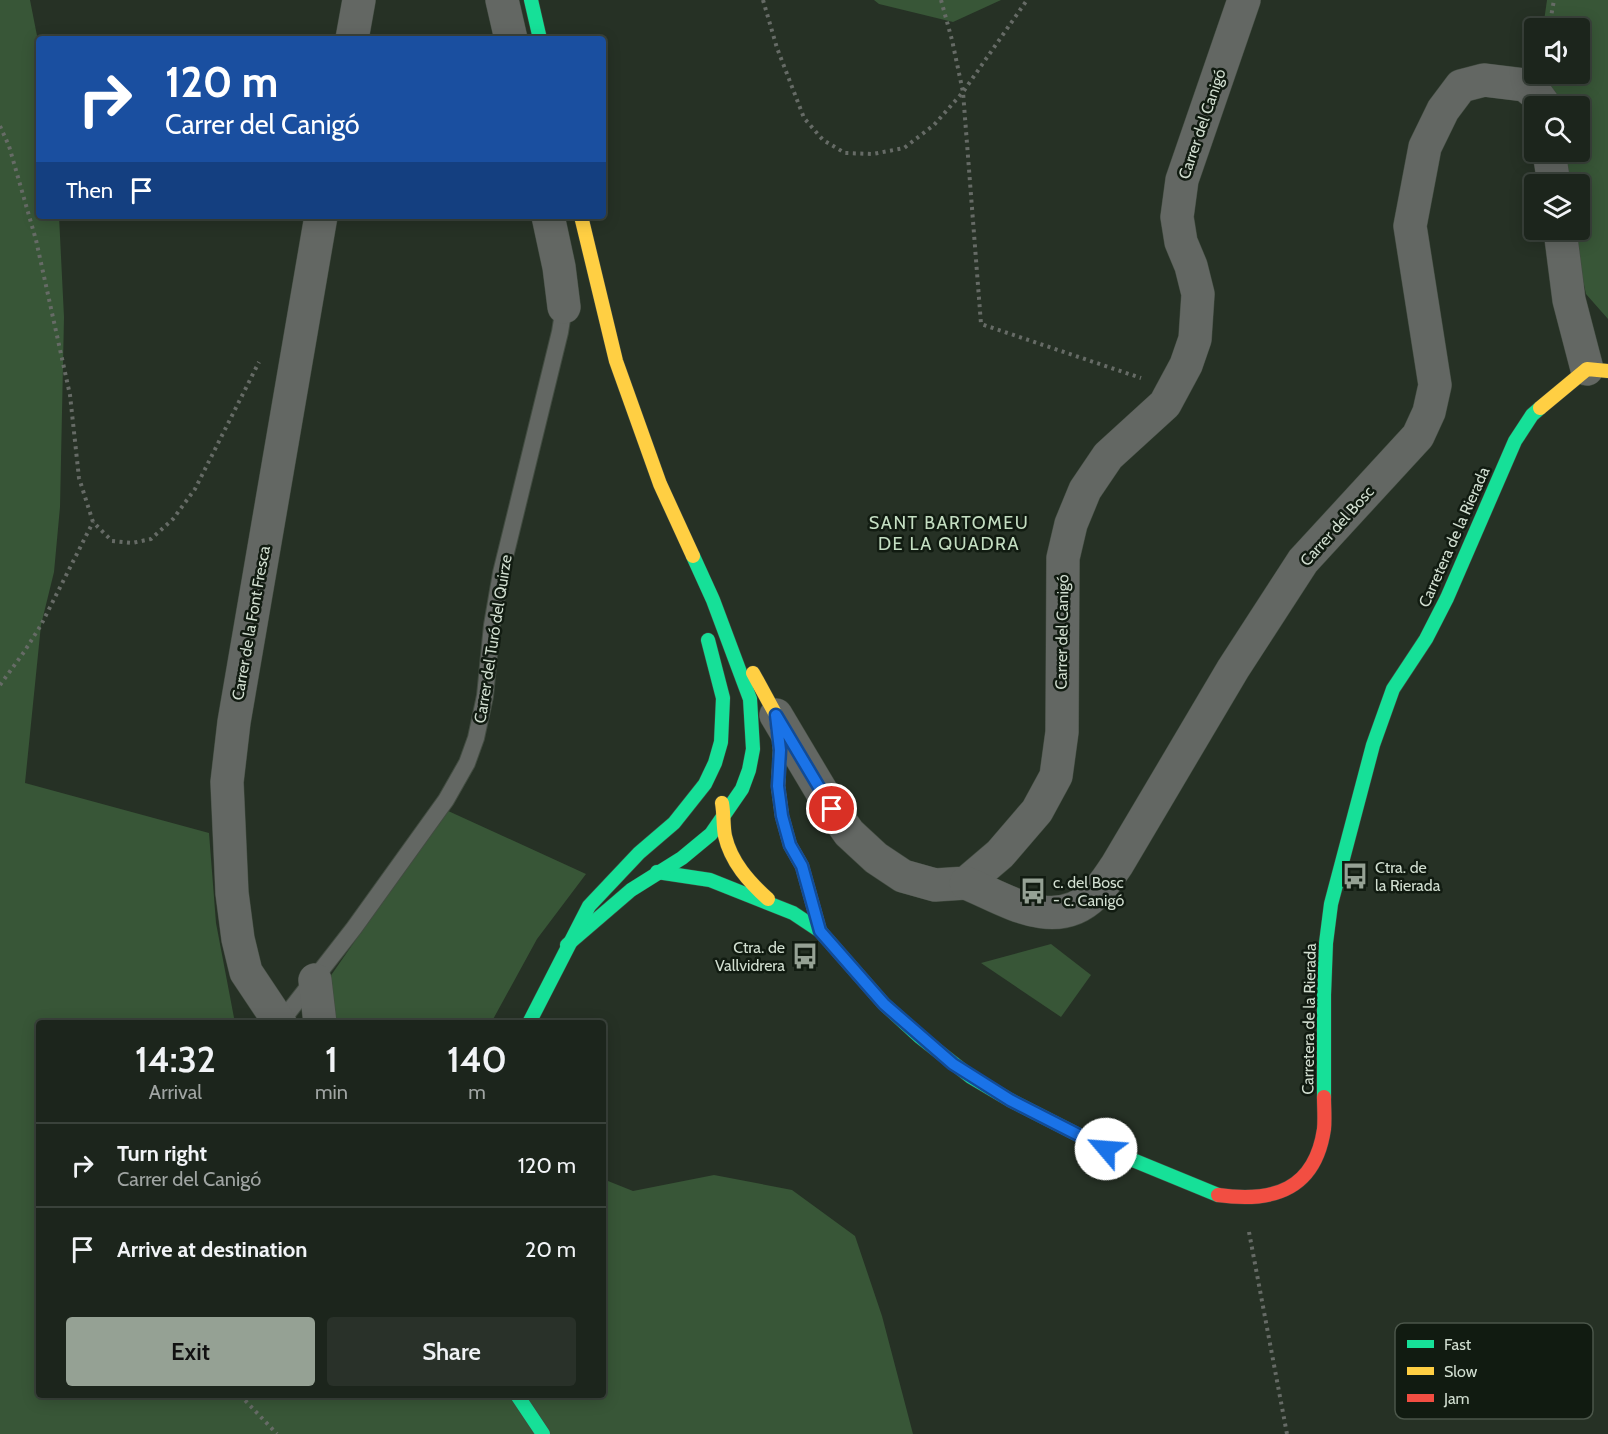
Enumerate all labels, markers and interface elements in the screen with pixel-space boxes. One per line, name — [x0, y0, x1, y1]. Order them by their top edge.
map controls — [1524, 18, 1590, 240]
button: sound — [1524, 18, 1590, 84]
text: 120 m — [165, 56, 278, 108]
icon: right — [66, 60, 144, 138]
street label: Carrer del Canigó — [1174, 66, 1230, 182]
button: search — [1524, 96, 1590, 162]
text: Carrer del Canigó — [165, 108, 360, 141]
icon: arrive — [125, 174, 158, 207]
button: layers — [1524, 174, 1590, 240]
text: Then — [66, 177, 113, 204]
street label: Carretera de la Rierada — [1415, 464, 1494, 610]
street label: Carrer del Bosc — [1296, 482, 1378, 570]
district label: SANT BARTOMEU DE LA QUADRA — [869, 512, 1029, 555]
street label: Carrer de la Font Fresca — [228, 544, 274, 702]
street label: Carrer del Turó del Quirze — [470, 553, 516, 725]
street label: Carrer del Canigó — [1051, 574, 1073, 690]
pin — [806, 783, 857, 834]
icon: arrive — [815, 792, 848, 825]
place label: Ctra. de la Rierada — [1375, 858, 1441, 895]
bus stop icon: Ctra. de la Rierada — [1340, 861, 1370, 891]
place label: c. del Bosc - c. Canigó — [1053, 873, 1124, 910]
bus stop icon: c. del Bosc - c. Canigó — [1018, 876, 1048, 906]
place label: Ctra. de Vallvidrera — [715, 938, 785, 975]
bus stop icon: Ctra. de Vallvidrera — [790, 941, 820, 971]
street label: Carretera de la Rierada — [1298, 943, 1320, 1095]
text: 14:32 — [135, 1037, 216, 1081]
text: 1 — [325, 1037, 338, 1081]
text: 140 — [447, 1037, 507, 1081]
text: Arrival — [149, 1080, 202, 1104]
text: min — [315, 1080, 348, 1104]
text: m — [468, 1080, 486, 1104]
position arrow — [1074, 1117, 1138, 1181]
text: Turn right — [117, 1140, 207, 1167]
icon: right — [66, 1149, 99, 1182]
text: 120 m — [518, 1152, 576, 1179]
text: Carrer del Canigó — [117, 1167, 261, 1191]
icon: arrive — [66, 1233, 99, 1266]
text: Arrive at destination — [117, 1236, 307, 1263]
text: 20 m — [525, 1236, 576, 1263]
button: Exit — [66, 1317, 315, 1386]
button: Share — [327, 1317, 576, 1386]
legend — [1395, 1323, 1593, 1419]
text: Fast — [1444, 1335, 1472, 1354]
text: Slow — [1444, 1362, 1478, 1381]
text: Jam — [1443, 1389, 1470, 1408]

